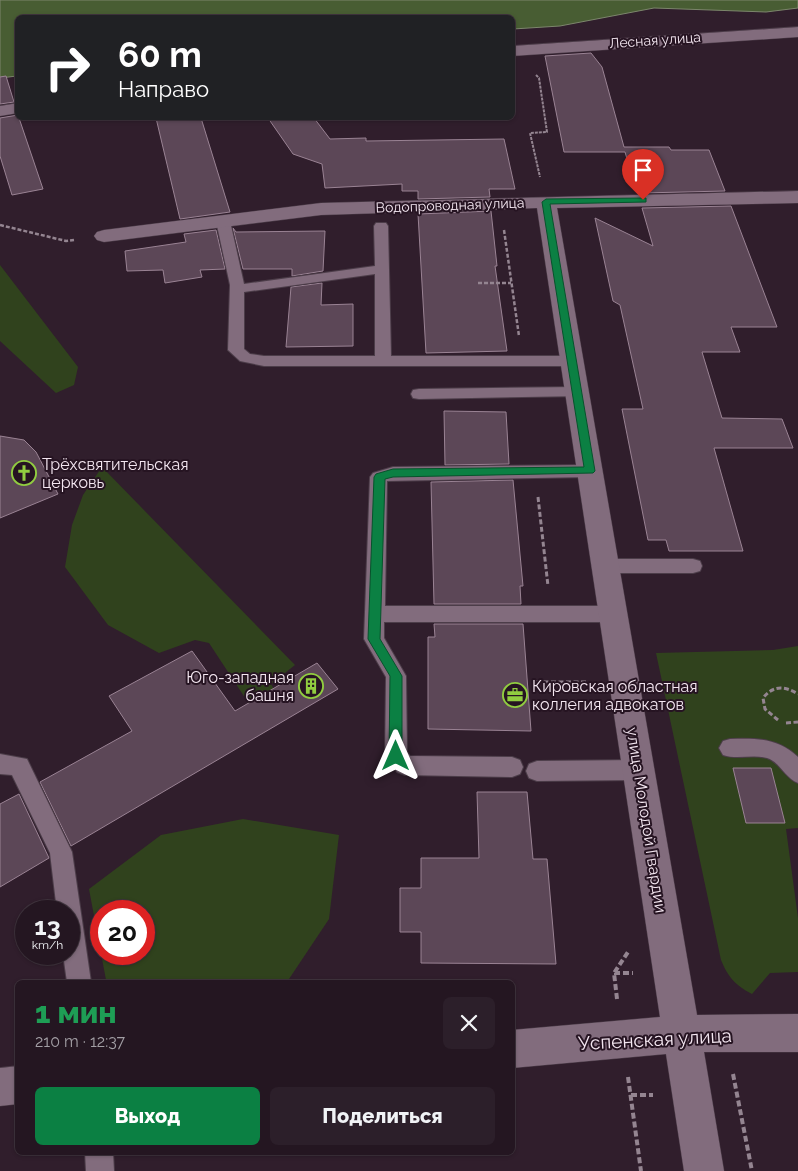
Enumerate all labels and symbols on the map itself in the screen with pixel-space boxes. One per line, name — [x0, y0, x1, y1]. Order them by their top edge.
street label: Лесная улица — [609, 29, 701, 51]
pin — [622, 149, 664, 200]
street label: Водопроводная улица — [375, 194, 525, 216]
place label: Трёхсвятительская церковь — [42, 455, 188, 492]
church icon: Трёхсвятительская церковь — [11, 460, 37, 486]
place label: Юго-западная башня — [186, 668, 294, 705]
building icon: Юго-западная башня — [298, 673, 324, 699]
place label: Кировская областная коллегия адвокатов — [532, 677, 698, 714]
office icon: Кировская областная коллегия адвокатов — [502, 682, 528, 708]
street label: улица Молодой Гвардии — [622, 726, 671, 914]
position arrow — [369, 729, 421, 781]
speed limit sign: 20 — [90, 900, 155, 965]
street label: Успенская улица — [578, 1024, 732, 1054]

